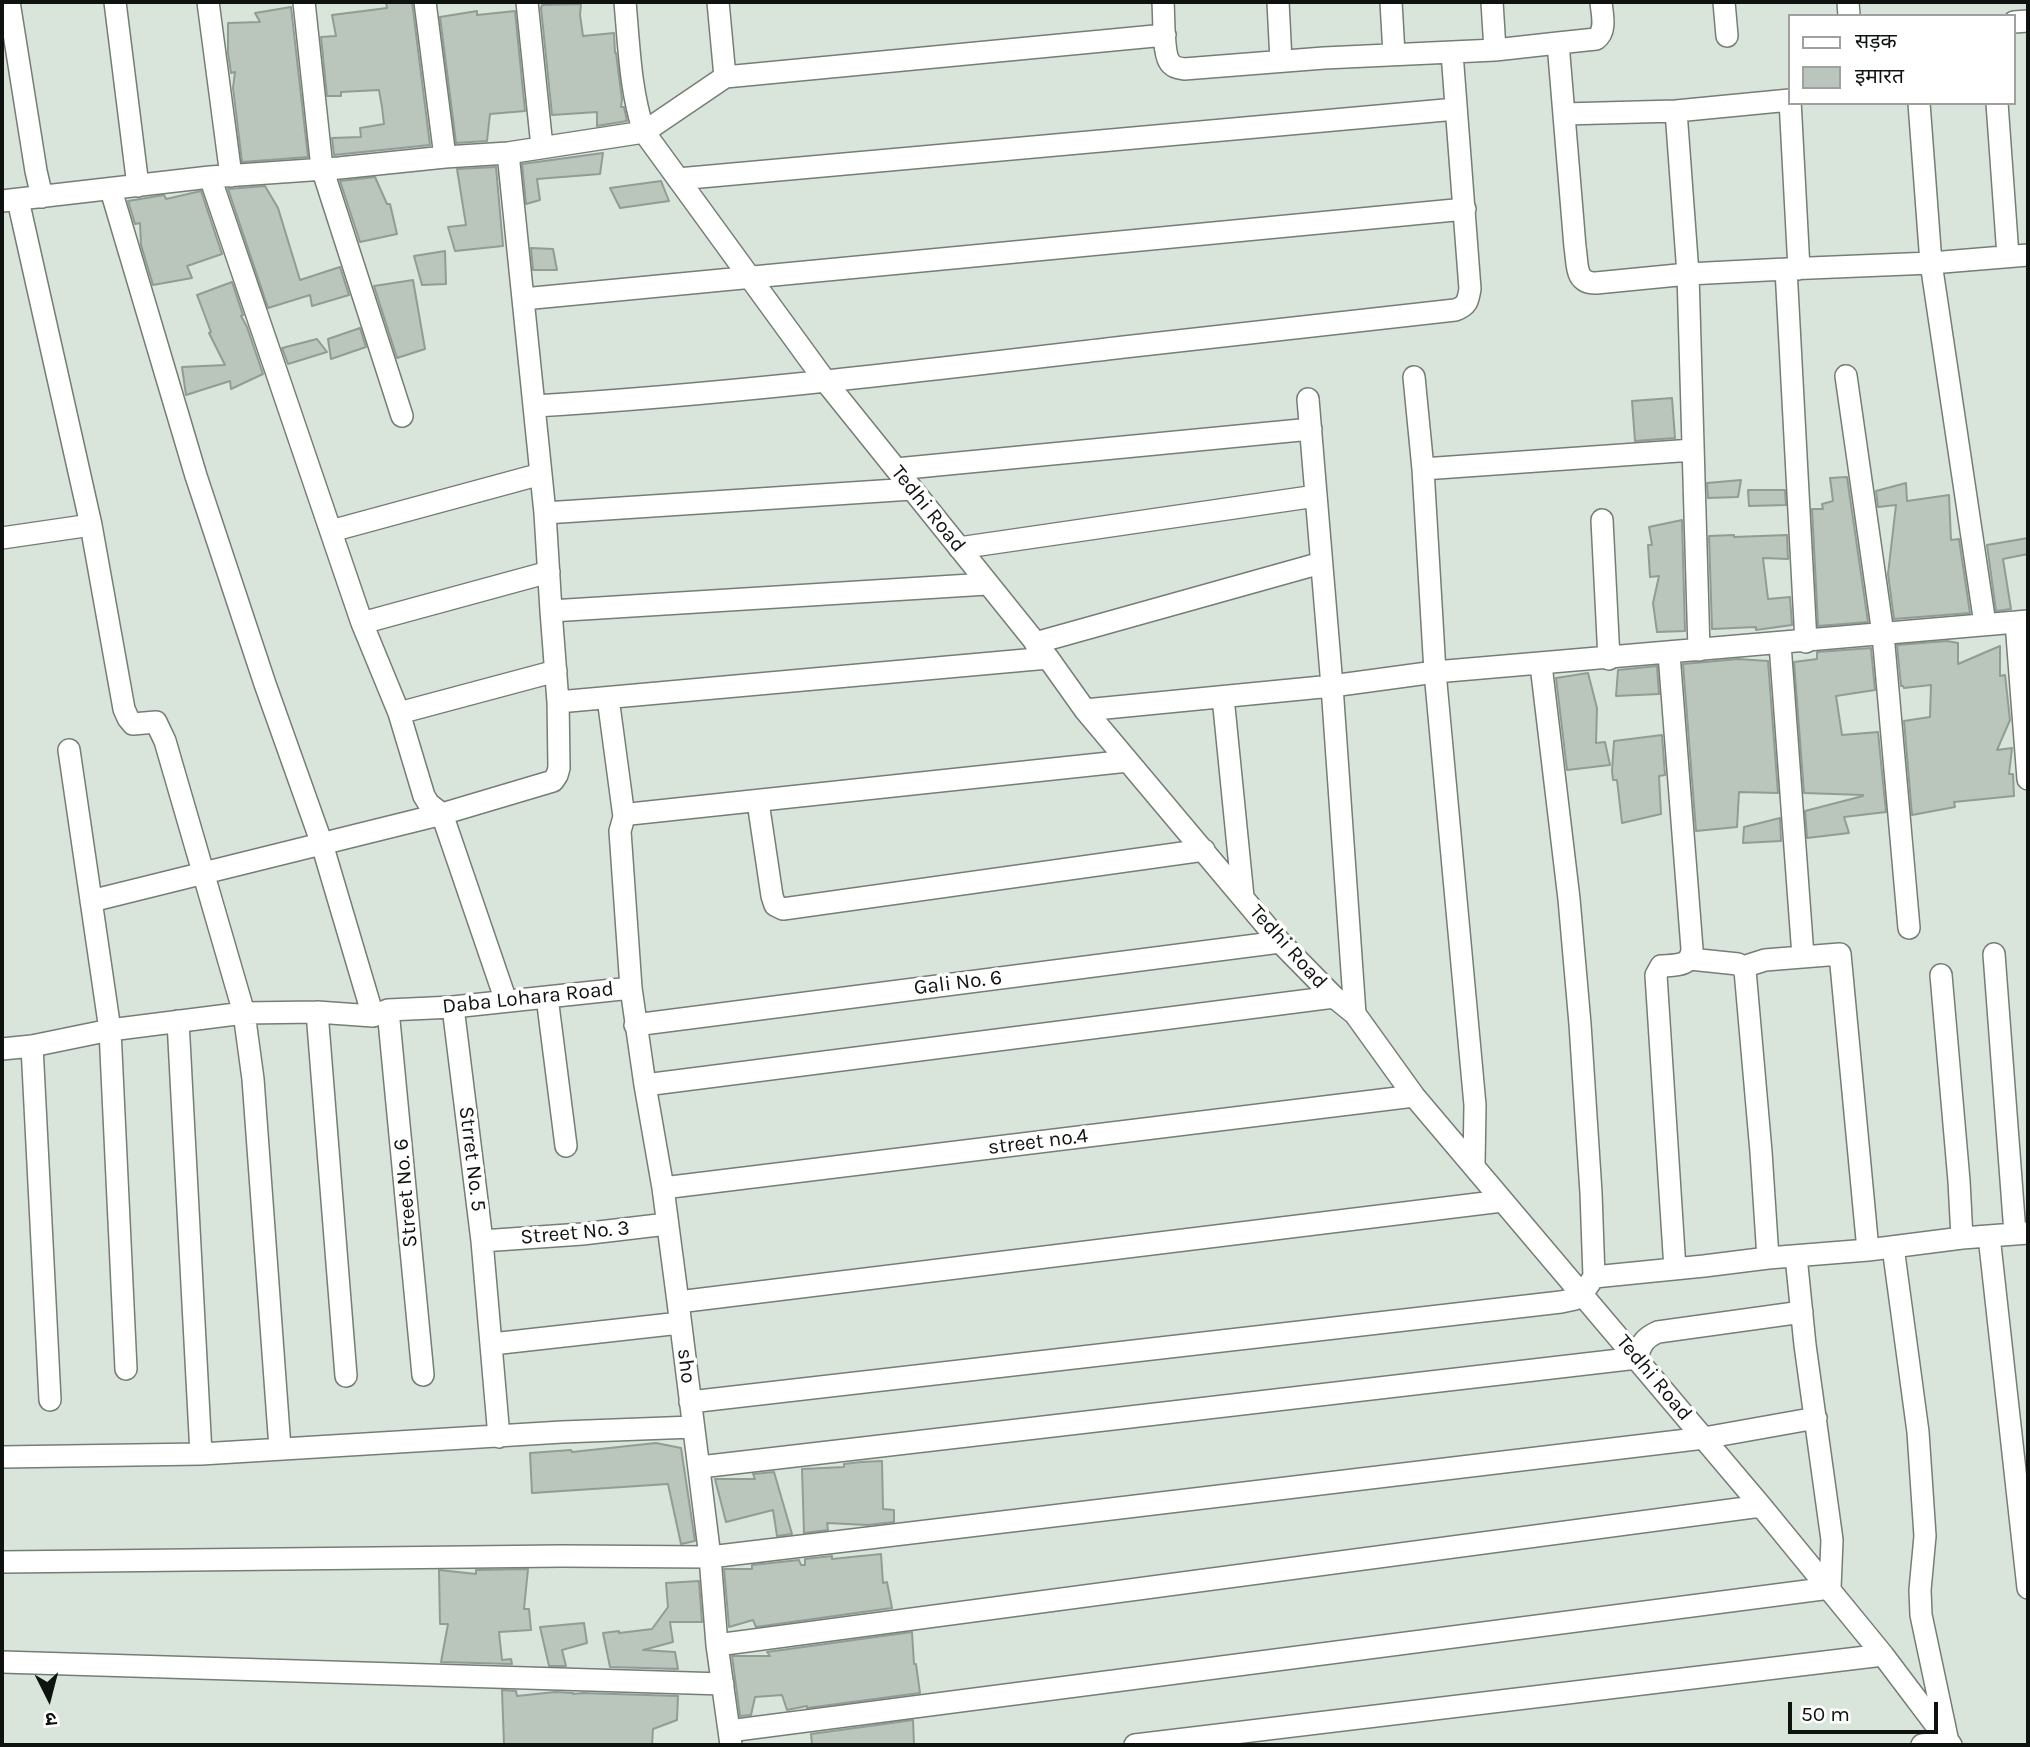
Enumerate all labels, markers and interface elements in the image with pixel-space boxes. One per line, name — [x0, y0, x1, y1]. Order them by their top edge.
legend — [1788, 14, 2016, 105]
text: सड़क — [1855, 29, 1897, 53]
text: इमारत — [1855, 64, 1904, 88]
street label: Tedhi Road — [885, 460, 971, 558]
street label: Tedhi Road — [1244, 900, 1332, 994]
street label: Gali No. 6 — [912, 965, 1004, 1001]
street label: Daba Lohara Road — [441, 976, 615, 1020]
street label: Strret No. 5 — [453, 1105, 491, 1213]
street label: street no.4 — [987, 1123, 1089, 1161]
street label: Street No. 6 — [389, 1137, 423, 1249]
street label: Street No. 3 — [519, 1216, 631, 1250]
street label: Tedhi Road — [1611, 1330, 1697, 1426]
street label: sho — [671, 1347, 701, 1385]
north arrow — [14, 1663, 84, 1733]
scale bar — [1792, 1688, 1942, 1732]
text: 50 m — [1801, 1702, 1850, 1726]
text: उ — [45, 1707, 58, 1730]

